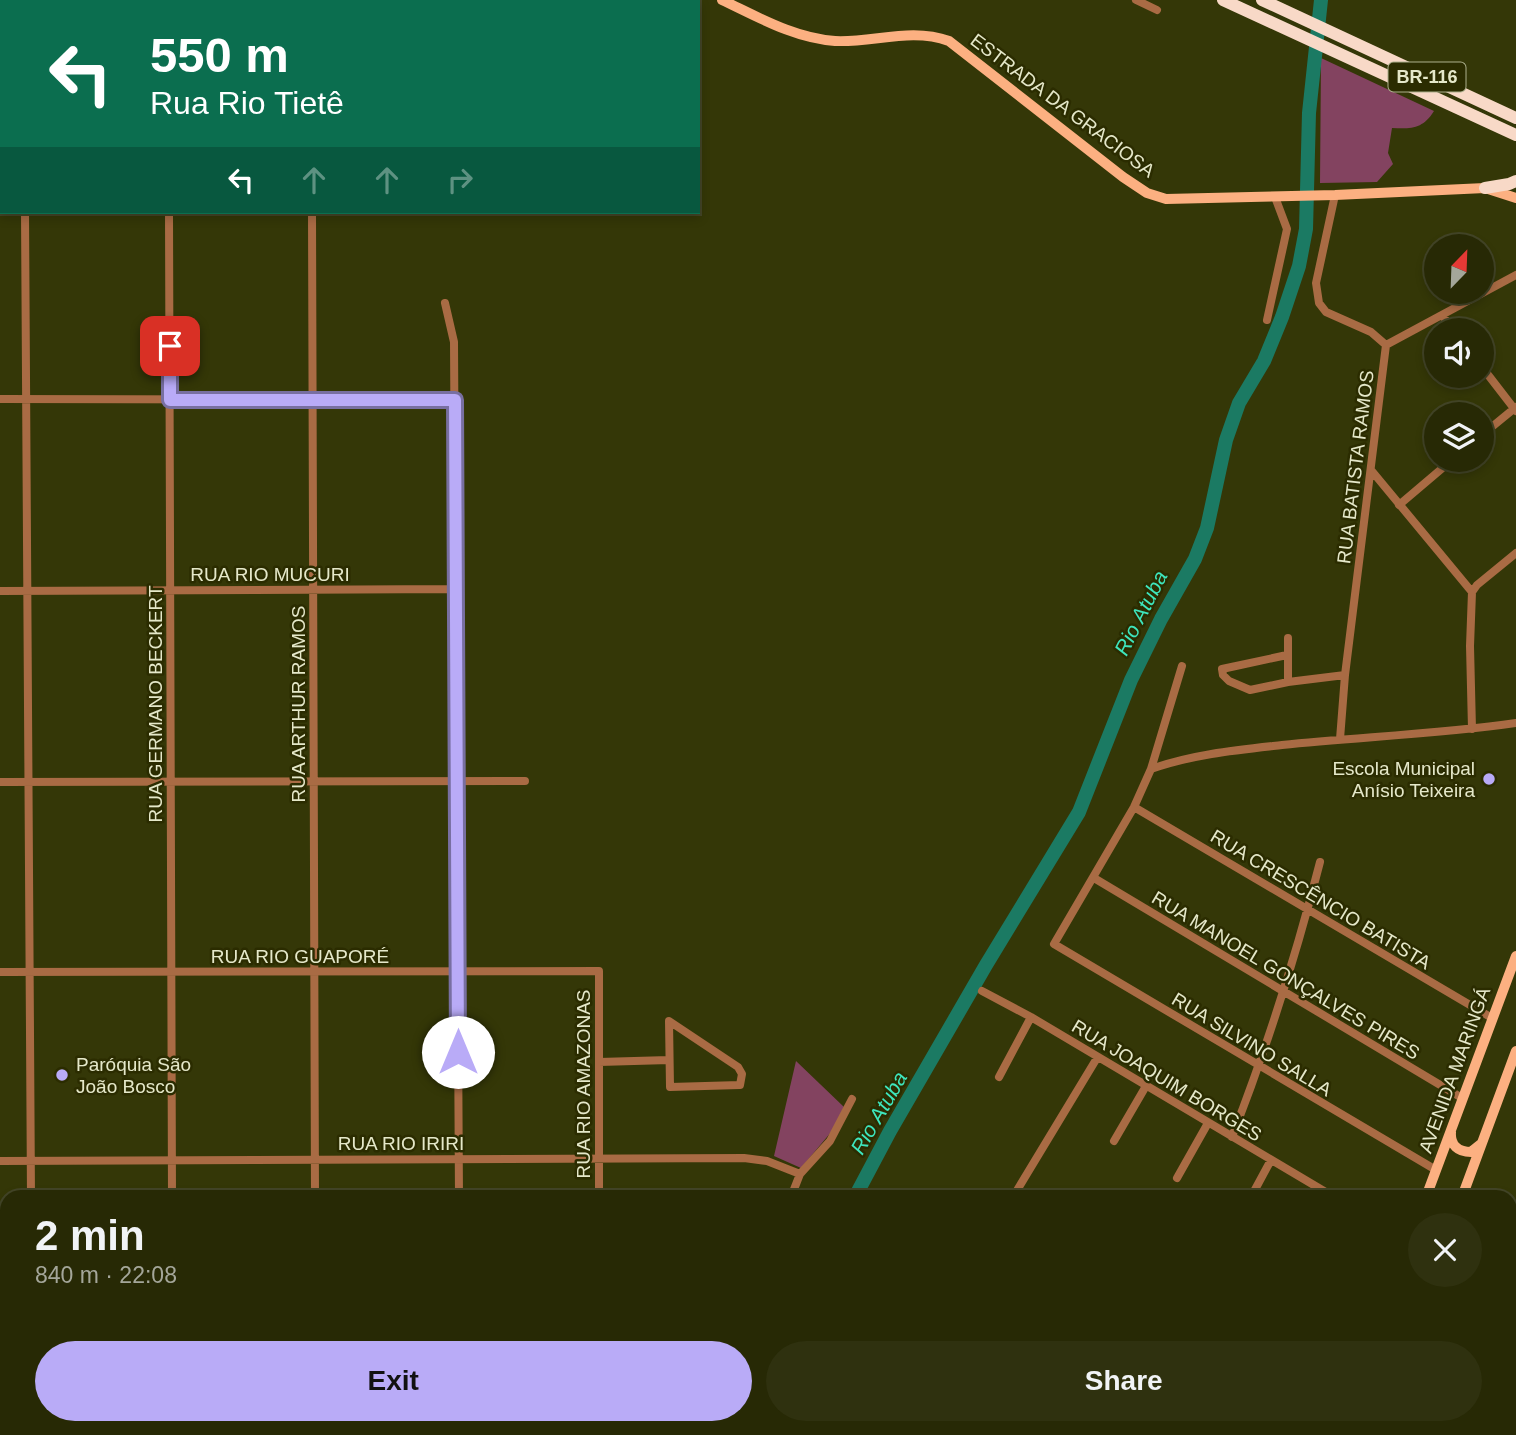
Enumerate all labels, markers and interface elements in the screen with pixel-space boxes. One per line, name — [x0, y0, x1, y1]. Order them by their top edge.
icon: left — [35, 28, 126, 119]
text: 550 m — [150, 28, 289, 82]
street label: ESTRADA DA GRACIOSA — [967, 29, 1159, 182]
road number: BR-116 — [1388, 62, 1466, 92]
text: Rua Rio Tietê — [150, 85, 344, 121]
icon: left — [222, 161, 260, 199]
icon: ahead — [295, 161, 333, 199]
icon: ahead — [368, 161, 406, 199]
icon: right — [441, 161, 479, 199]
north arrow — [1424, 234, 1494, 304]
map controls — [1424, 234, 1494, 472]
pin — [140, 316, 200, 376]
button: sound — [1424, 318, 1494, 388]
icon: arrive — [151, 327, 189, 365]
street label: RUA BATISTA RAMOS — [1333, 369, 1378, 565]
button: layers — [1424, 402, 1494, 472]
street label: RUA RIO MUCURI — [190, 564, 350, 585]
water label: Rio Atuba — [1110, 567, 1172, 659]
street label: RUA GERMANO BECKERT — [145, 585, 166, 823]
street label: RUA ARTHUR RAMOS — [288, 605, 309, 803]
place label: Escola Municipal Anísio Teixeira — [1332, 758, 1475, 801]
marker: Escola Municipal Anísio Teixeira — [1481, 771, 1497, 787]
street label: RUA CRESCÊNCIO BATISTA — [1207, 825, 1435, 974]
street label: RUA MANOEL GONÇALVES PIRES — [1148, 887, 1423, 1064]
street label: RUA RIO GUAPORÉ — [211, 946, 389, 967]
street label: AVENIDA MARINGÁ — [1415, 984, 1494, 1156]
street label: RUA SILVINO SALLA — [1168, 988, 1336, 1101]
street label: RUA RIO AMAZONAS — [573, 990, 594, 1178]
position arrow — [421, 1015, 495, 1089]
street label: RUA JOAQUIM BORGES — [1068, 1015, 1265, 1145]
place label: Paróquia São João Bosco — [76, 1054, 191, 1097]
marker: Paróquia São João Bosco — [54, 1067, 70, 1083]
water label: Rio Atuba — [846, 1067, 911, 1158]
street label: RUA RIO IRIRI — [338, 1133, 464, 1154]
text: 2 min — [35, 1212, 145, 1259]
button: close — [1408, 1213, 1482, 1287]
text: 840 m · 22:08 — [35, 1262, 177, 1288]
button: Exit — [35, 1341, 752, 1421]
button: Share — [766, 1341, 1482, 1421]

